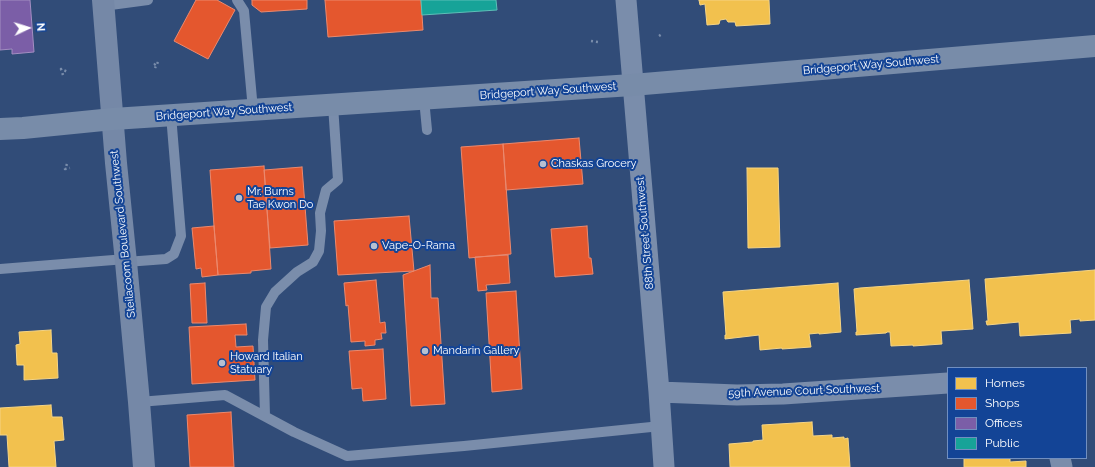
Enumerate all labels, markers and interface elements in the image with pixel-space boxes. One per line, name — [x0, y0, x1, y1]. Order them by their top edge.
north arrow — [8, 8, 48, 48]
text: N — [34, 22, 47, 32]
street label: Bridgeport Way Southwest — [802, 52, 940, 78]
street label: Bridgeport Way Southwest — [479, 80, 617, 102]
street label: Bridgeport Way Southwest — [155, 101, 293, 123]
street label: Steilacoom Boulevard Southwest — [108, 149, 138, 319]
place label: Chaskas Grocery — [551, 157, 637, 171]
marker: Chaskas Grocery — [538, 159, 548, 169]
street label: 88th Street Southwest — [633, 176, 657, 290]
place label: Mr. Burns Tae Kwon Do — [247, 185, 313, 211]
marker: Mr. Burns Tae Kwon Do — [234, 193, 244, 203]
place label: Vape-O-Rama — [382, 239, 455, 253]
marker: Vape-O-Rama — [369, 241, 379, 251]
place label: Mandarin Gallery — [433, 344, 519, 358]
marker: Mandarin Gallery — [420, 346, 430, 356]
place label: Howard Italian Statuary — [230, 350, 303, 376]
marker: Howard Italian Statuary — [217, 358, 227, 368]
legend — [947, 367, 1087, 459]
text: Homes — [985, 376, 1025, 390]
street label: 59th Avenue Court Southwest — [728, 382, 880, 400]
text: Shops — [985, 396, 1020, 410]
text: Offices — [985, 416, 1022, 430]
text: Public — [985, 436, 1019, 450]

